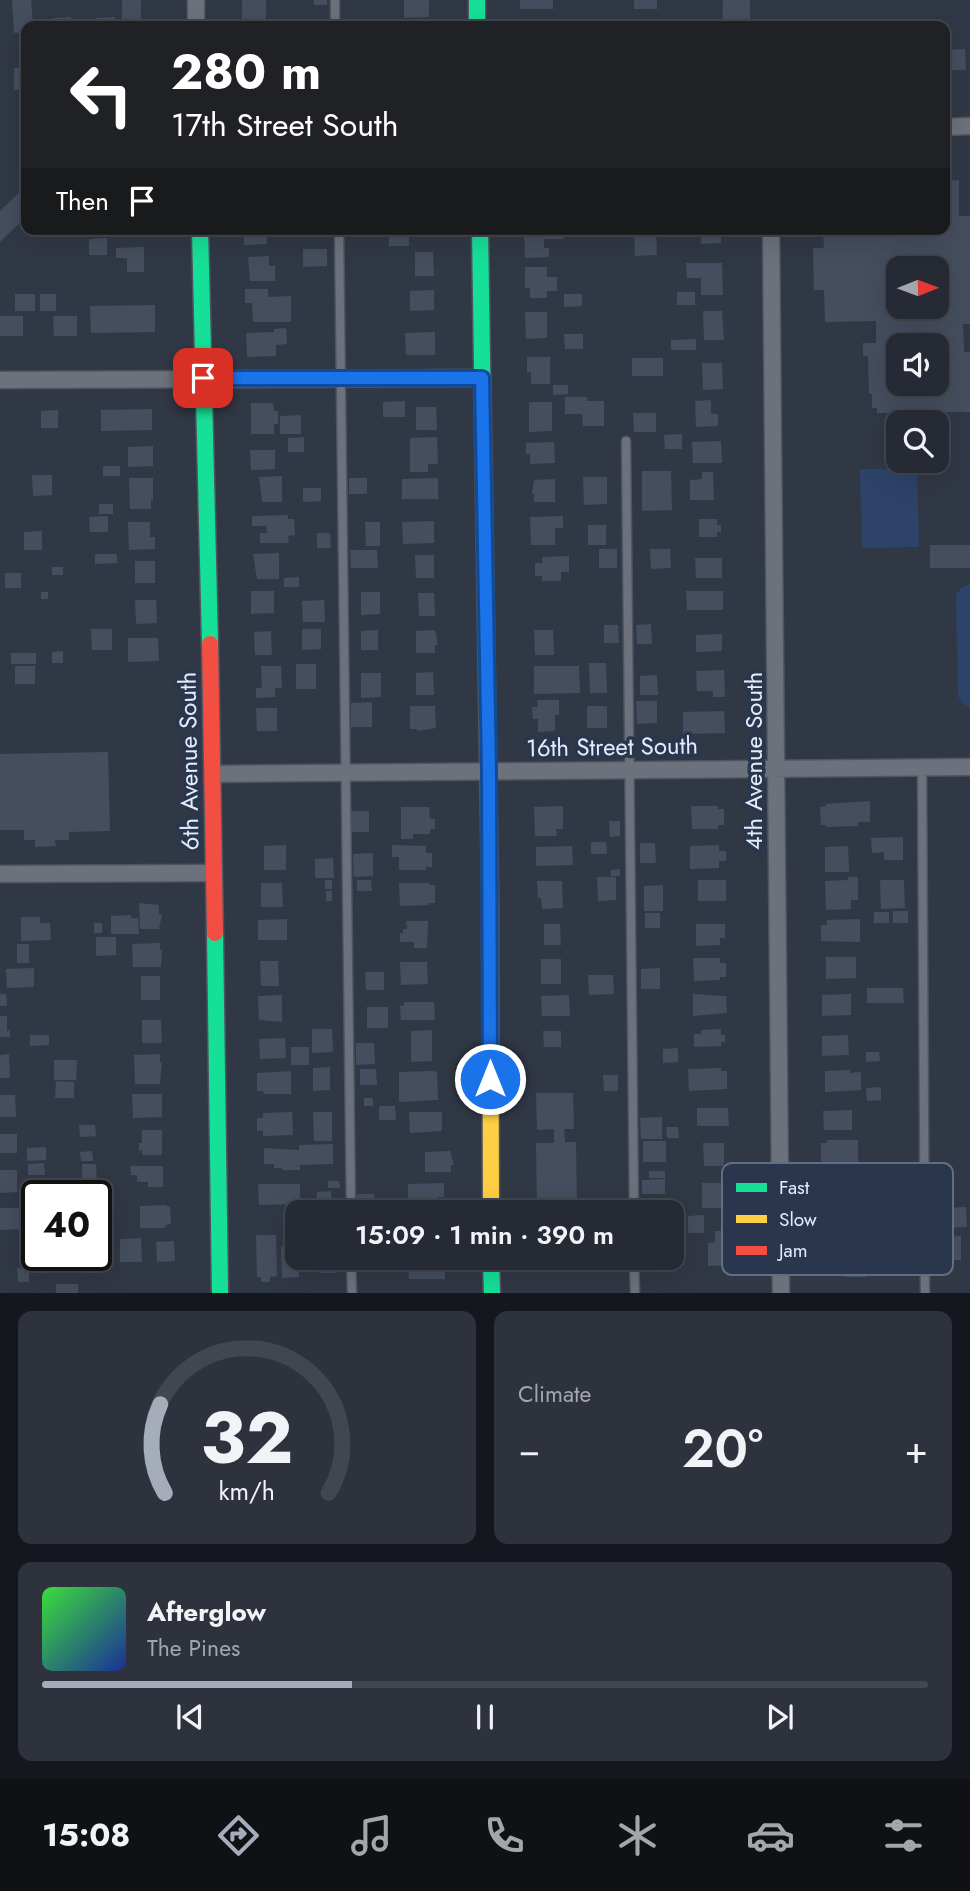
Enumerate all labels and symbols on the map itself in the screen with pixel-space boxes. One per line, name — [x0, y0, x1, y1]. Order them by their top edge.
north arrow — [886, 256, 948, 318]
pin — [173, 348, 233, 408]
street label: 6th Avenue South — [169, 671, 208, 851]
street label: 4th Avenue South — [736, 672, 771, 850]
street label: 16th Street South — [526, 728, 698, 765]
position arrow — [453, 1042, 527, 1116]
legend — [722, 1163, 953, 1275]
text: Fast — [779, 1174, 810, 1201]
speed limit sign: 40 — [21, 1180, 112, 1271]
text: Slow — [779, 1206, 817, 1233]
text: Jam — [776, 1237, 808, 1264]

